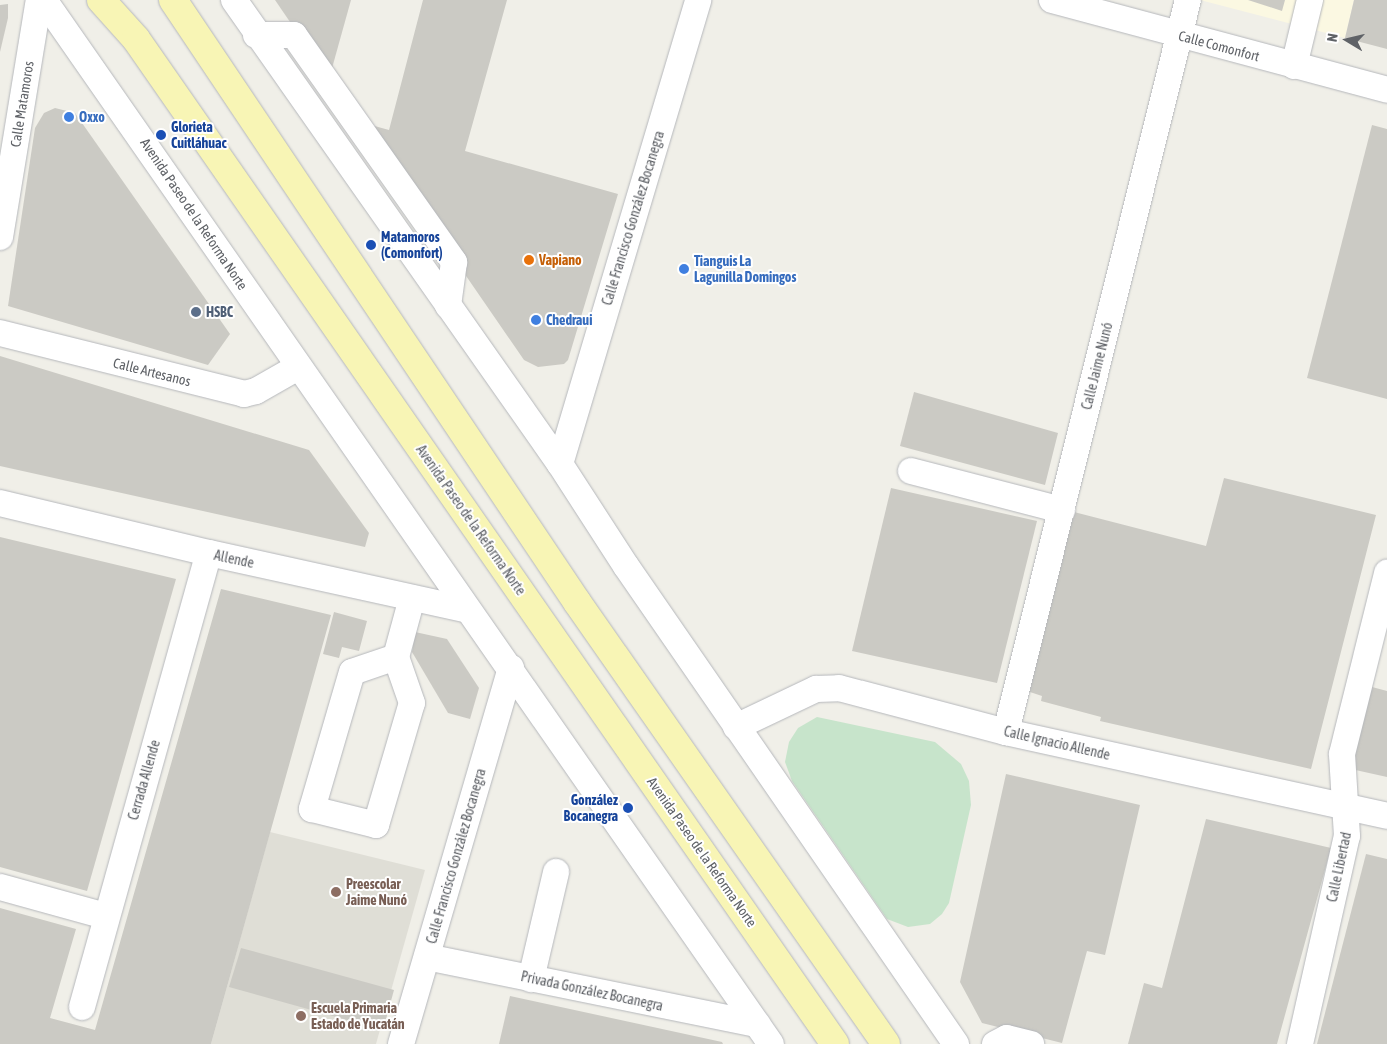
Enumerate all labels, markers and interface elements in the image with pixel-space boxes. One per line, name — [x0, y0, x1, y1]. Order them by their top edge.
north arrow — [1322, 15, 1372, 65]
street label: Calle Comonfort — [1177, 27, 1261, 65]
text: N — [1324, 32, 1341, 43]
street label: Calle Matamoros — [7, 60, 37, 148]
place label: Oxxo — [79, 109, 105, 125]
marker: Oxxo — [63, 111, 75, 123]
place label: Glorieta Cuitláhuac — [171, 119, 227, 152]
marker: Glorieta Cuitláhuac — [155, 129, 167, 141]
street label: Calle Francisco González Bocanegra — [598, 129, 668, 307]
street label: Avenida Paseo de la Reforma Norte — [137, 135, 251, 293]
place label: Matamoros (Comonfort) — [381, 229, 443, 262]
marker: Matamoros (Comonfort) — [365, 239, 377, 251]
place label: Vapiano — [539, 252, 582, 268]
place label: Tianguis La Lagunilla Domingos — [694, 253, 796, 286]
marker: Vapiano — [523, 254, 535, 266]
marker: Tianguis La Lagunilla Domingos — [678, 263, 690, 275]
place label: HSBC — [206, 304, 233, 320]
marker: HSBC — [190, 306, 202, 318]
place label: Chedraui — [546, 312, 592, 328]
marker: Chedraui — [530, 314, 542, 326]
street label: Calle Jaime Nunó — [1078, 321, 1116, 411]
street label: Calle Artesanos — [112, 354, 192, 390]
street label: Avenida Paseo de la Reforma Norte — [413, 442, 529, 598]
street label: Allende — [213, 547, 255, 571]
street label: Calle Ignacio Allende — [1002, 723, 1112, 763]
street label: Cerrada Allende — [125, 738, 163, 822]
street label: Calle Francisco González Bocanegra — [423, 766, 489, 946]
street label: Avenida Paseo de la Reforma Norte — [644, 774, 760, 930]
place label: González Bocanegra — [564, 792, 618, 824]
marker: González Bocanegra — [622, 802, 634, 814]
street label: Calle Libertad — [1323, 830, 1355, 904]
place label: Preescolar Jaime Nunó — [346, 876, 407, 909]
marker: Preescolar Jaime Nunó — [330, 886, 342, 898]
street label: Privada González Bocanegra — [519, 968, 665, 1014]
place label: Escuela Primaria Estado de Yucatán — [311, 1000, 405, 1032]
marker: Escuela Primaria Estado de Yucatán — [295, 1010, 307, 1022]

